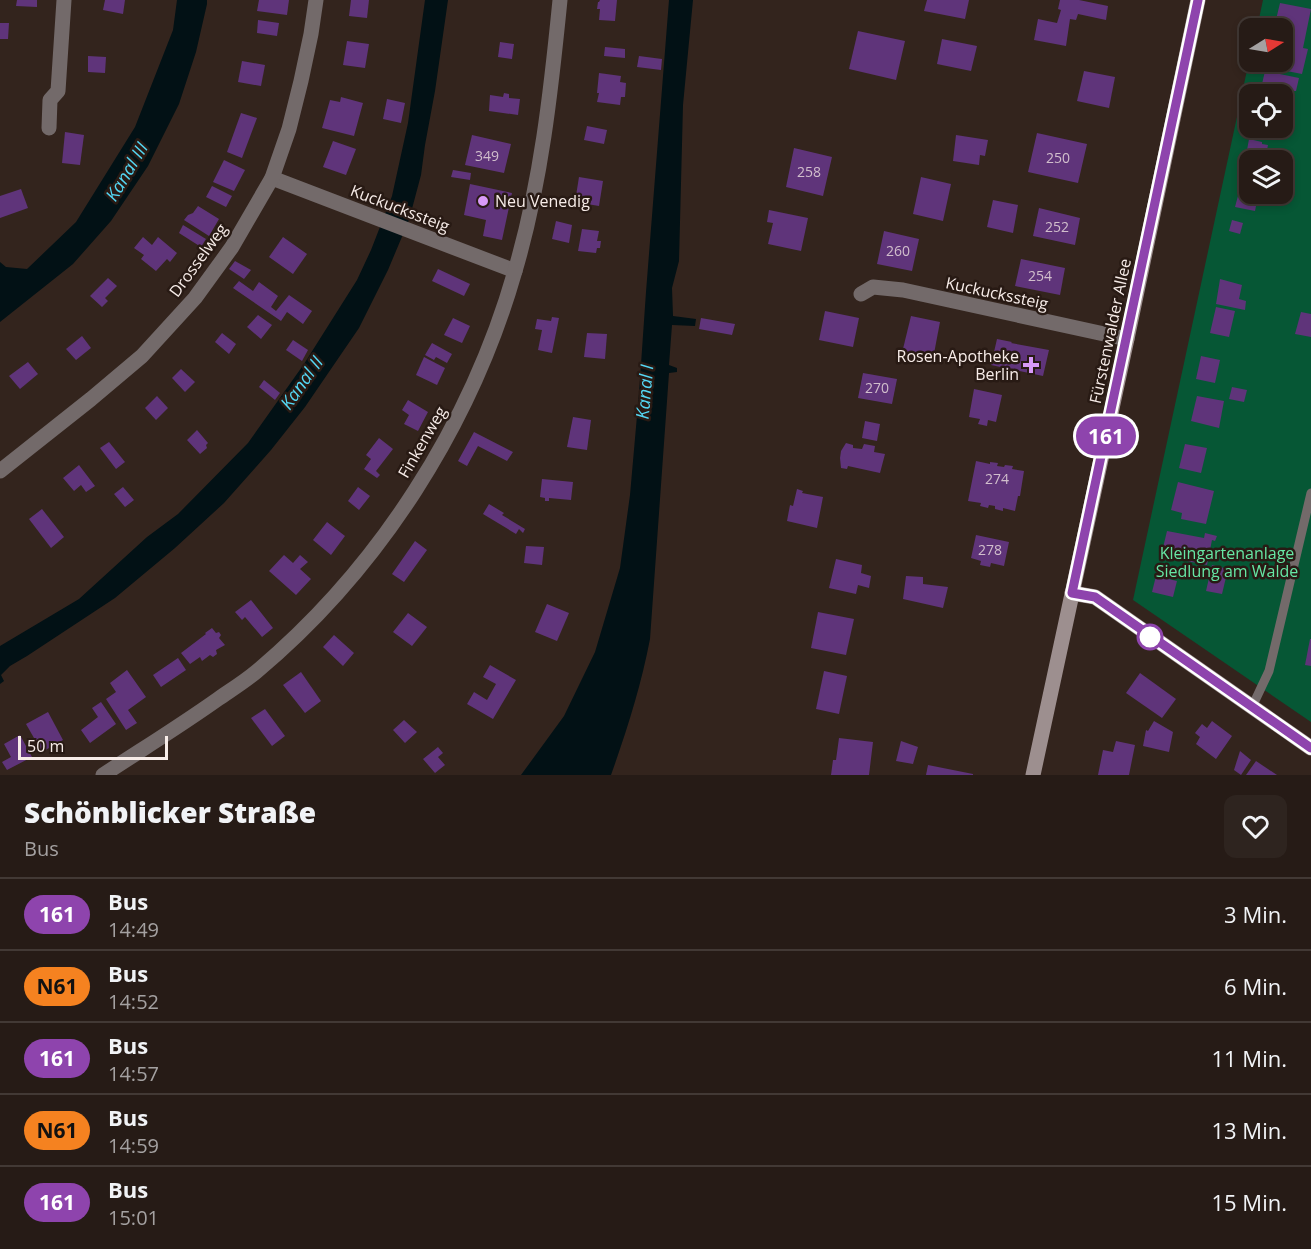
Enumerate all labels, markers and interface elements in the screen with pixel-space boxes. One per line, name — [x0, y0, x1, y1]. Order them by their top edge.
north arrow — [1239, 18, 1293, 72]
map controls — [1239, 18, 1293, 204]
button: locate — [1239, 84, 1293, 138]
water label: Kanal III — [99, 137, 153, 205]
house number: 349 — [475, 146, 499, 165]
house number: 250 — [1046, 148, 1070, 167]
button: layers — [1239, 150, 1293, 204]
house number: 258 — [797, 162, 821, 181]
street label: Kuckuckssteig — [347, 179, 453, 237]
place label: Neu Venedig — [495, 190, 590, 212]
marker: Neu Venedig — [476, 194, 490, 208]
house number: 252 — [1045, 217, 1069, 236]
street label: Drosselweg — [164, 218, 232, 301]
house number: 260 — [886, 241, 910, 260]
street label: Fürstenwalder Allee — [1084, 256, 1136, 406]
house number: 254 — [1028, 266, 1052, 285]
street label: Kuckuckssteig — [944, 271, 1051, 315]
place label: Rosen-Apotheke Berlin — [897, 345, 1019, 385]
water label: Kanal II — [274, 351, 328, 414]
marker: Rosen-Apotheke Berlin — [1024, 358, 1038, 372]
water label: Kanal I — [630, 363, 658, 420]
house number: 270 — [865, 378, 889, 397]
street label: Finkenweg — [393, 402, 452, 482]
line badge: 161 — [1072, 416, 1140, 456]
text: 161 — [1088, 422, 1124, 450]
house number: 274 — [985, 469, 1009, 488]
house number: 278 — [978, 540, 1002, 559]
park label: Kleingartenanlage Siedlung am Walde — [1156, 542, 1298, 582]
unlabelled marker — [1137, 624, 1163, 650]
scale bar — [18, 733, 168, 760]
text: 50 m — [27, 735, 64, 757]
text: Schönblicker Straße — [24, 793, 316, 831]
button: heart — [1224, 795, 1287, 858]
text: Bus — [24, 835, 59, 862]
text: Bus — [108, 886, 148, 916]
text: 3 Min. — [1224, 899, 1287, 929]
text: 161 — [39, 900, 75, 928]
text: 14:49 — [108, 916, 159, 943]
text: Bus — [108, 958, 148, 988]
text: 6 Min. — [1224, 971, 1287, 1001]
text: N61 — [36, 972, 78, 1000]
text: 14:52 — [108, 988, 159, 1015]
text: Bus — [108, 1030, 148, 1060]
text: 11 Min. — [1212, 1043, 1287, 1073]
text: 161 — [39, 1044, 75, 1072]
text: 14:57 — [108, 1060, 159, 1087]
text: Bus — [108, 1102, 148, 1132]
text: 13 Min. — [1212, 1115, 1287, 1145]
text: N61 — [36, 1116, 78, 1144]
text: 14:59 — [108, 1132, 159, 1159]
text: Bus — [108, 1174, 148, 1204]
text: 15 Min. — [1212, 1187, 1287, 1217]
text: 161 — [39, 1188, 75, 1216]
text: 15:01 — [108, 1204, 159, 1231]

